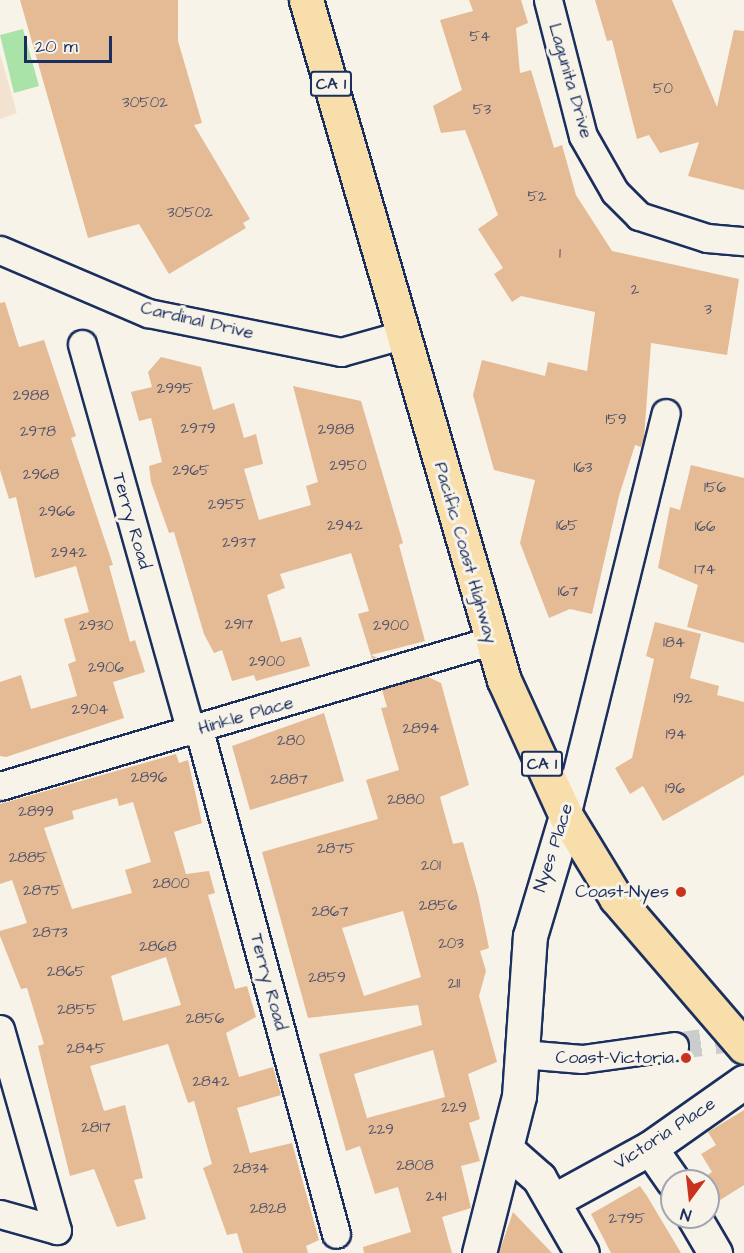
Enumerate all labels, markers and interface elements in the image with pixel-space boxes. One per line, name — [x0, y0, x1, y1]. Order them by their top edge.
street label: Lagunita Drive — [543, 21, 597, 141]
scale bar — [27, 24, 116, 62]
house number: 54 — [470, 28, 490, 46]
text: 20 m — [35, 34, 78, 59]
road number: CA 1 — [308, 71, 354, 97]
house number: 50 — [653, 80, 673, 98]
house number: 30502 — [122, 94, 168, 112]
house number: 53 — [473, 101, 491, 119]
house number: 52 — [527, 188, 547, 206]
house number: 30502 — [167, 204, 213, 222]
house number: 1 — [559, 245, 561, 263]
house number: 2 — [631, 281, 639, 299]
street label: Cardinal Drive — [138, 297, 256, 345]
house number: 3 — [704, 301, 712, 319]
house number: 2995 — [157, 380, 193, 398]
house number: 2988 — [13, 387, 49, 405]
house number: 159 — [605, 411, 627, 429]
house number: 2979 — [181, 420, 215, 438]
house number: 2988 — [318, 421, 354, 439]
house number: 2978 — [20, 423, 56, 441]
house number: 2950 — [329, 457, 367, 475]
house number: 163 — [574, 459, 592, 477]
street label: Pacific Coast Highway — [429, 460, 501, 646]
house number: 2965 — [172, 462, 210, 480]
house number: 2968 — [23, 466, 59, 484]
street label: Terry Road — [107, 470, 155, 572]
house number: 156 — [704, 479, 726, 497]
house number: 2955 — [208, 496, 246, 514]
house number: 2966 — [39, 503, 75, 521]
house number: 2942 — [327, 517, 363, 535]
house number: 165 — [556, 517, 578, 535]
house number: 166 — [695, 518, 715, 536]
house number: 2937 — [222, 534, 256, 552]
house number: 2942 — [51, 544, 87, 562]
house number: 174 — [694, 561, 716, 579]
house number: 167 — [558, 583, 578, 601]
house number: 2917 — [225, 616, 253, 634]
house number: 2930 — [79, 617, 113, 635]
house number: 2900 — [373, 617, 409, 635]
house number: 184 — [663, 634, 685, 652]
house number: 2900 — [249, 653, 285, 671]
house number: 2906 — [88, 659, 124, 677]
house number: 192 — [673, 690, 693, 708]
street label: Hinkle Place — [196, 692, 296, 740]
house number: 2904 — [72, 701, 108, 719]
house number: 2894 — [402, 720, 440, 738]
house number: 194 — [666, 726, 686, 744]
house number: 280 — [277, 732, 305, 750]
road number: CA 1 — [520, 751, 564, 777]
house number: 2896 — [131, 769, 167, 787]
house number: 2887 — [270, 771, 308, 789]
house number: 196 — [665, 780, 685, 798]
house number: 2880 — [387, 791, 425, 809]
street label: Nyes Place — [530, 801, 578, 895]
house number: 2899 — [18, 803, 54, 821]
house number: 2875 — [317, 840, 355, 858]
house number: 2885 — [9, 849, 47, 867]
house number: 201 — [421, 857, 441, 875]
house number: 2800 — [152, 875, 190, 893]
place label: Coast-Nyes — [575, 881, 669, 903]
house number: 2875 — [23, 882, 61, 900]
marker: Coast-Nyes — [674, 885, 688, 899]
house number: 2856 — [419, 897, 457, 915]
house number: 2867 — [312, 903, 348, 921]
house number: 2873 — [32, 924, 68, 942]
street label: Terry Road — [245, 931, 291, 1033]
house number: 203 — [438, 935, 464, 953]
house number: 2868 — [139, 938, 177, 956]
house number: 2865 — [47, 963, 85, 981]
house number: 2859 — [308, 969, 346, 987]
house number: 211 — [448, 975, 460, 993]
house number: 2855 — [57, 1001, 97, 1019]
house number: 2856 — [186, 1010, 224, 1028]
house number: 2845 — [66, 1040, 106, 1058]
place label: Coast-Victoria — [555, 1047, 674, 1069]
marker: Coast-Victoria — [679, 1051, 693, 1065]
house number: 2842 — [192, 1073, 230, 1091]
street label: Victoria Place — [610, 1093, 720, 1175]
house number: 229 — [441, 1099, 467, 1117]
house number: 2817 — [81, 1119, 111, 1137]
house number: 229 — [368, 1121, 394, 1139]
house number: 2808 — [396, 1157, 434, 1175]
house number: 2834 — [233, 1160, 269, 1178]
north arrow — [660, 1169, 720, 1229]
house number: 241 — [426, 1188, 446, 1206]
house number: 2828 — [250, 1200, 286, 1218]
text: N — [678, 1203, 694, 1226]
house number: 2795 — [609, 1210, 645, 1228]

